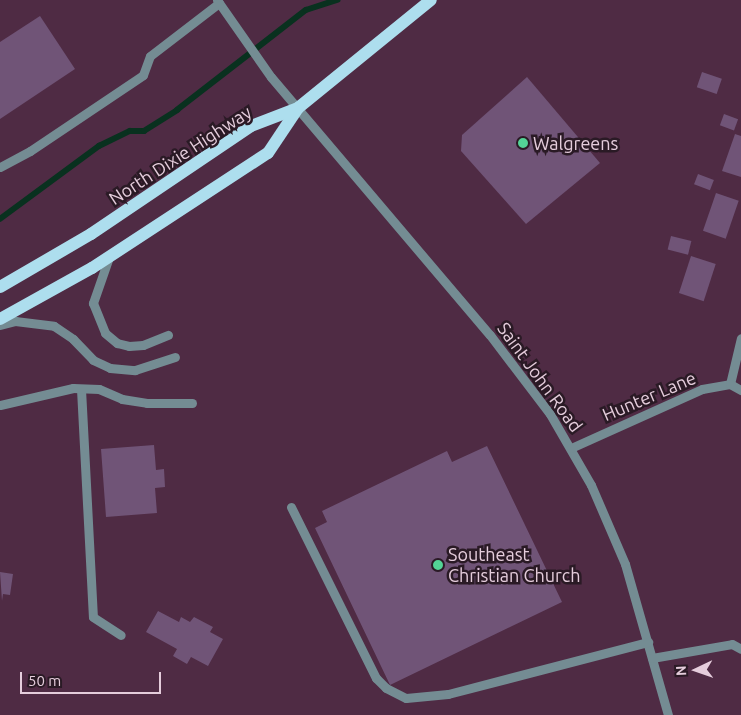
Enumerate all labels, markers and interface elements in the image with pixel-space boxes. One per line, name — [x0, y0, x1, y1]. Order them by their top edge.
street label: North Dixie Highway — [105, 101, 255, 209]
place label: Walgreens — [533, 132, 618, 154]
marker: Walgreens — [517, 137, 529, 149]
street label: Saint John Road — [493, 318, 587, 436]
street label: Hunter Lane — [599, 367, 699, 425]
place label: Southeast Christian Church — [448, 544, 580, 586]
marker: Southeast Christian Church — [432, 559, 444, 571]
north arrow — [671, 645, 721, 695]
scale bar — [22, 662, 164, 694]
text: N — [673, 665, 689, 676]
text: 50 m — [28, 672, 61, 689]

